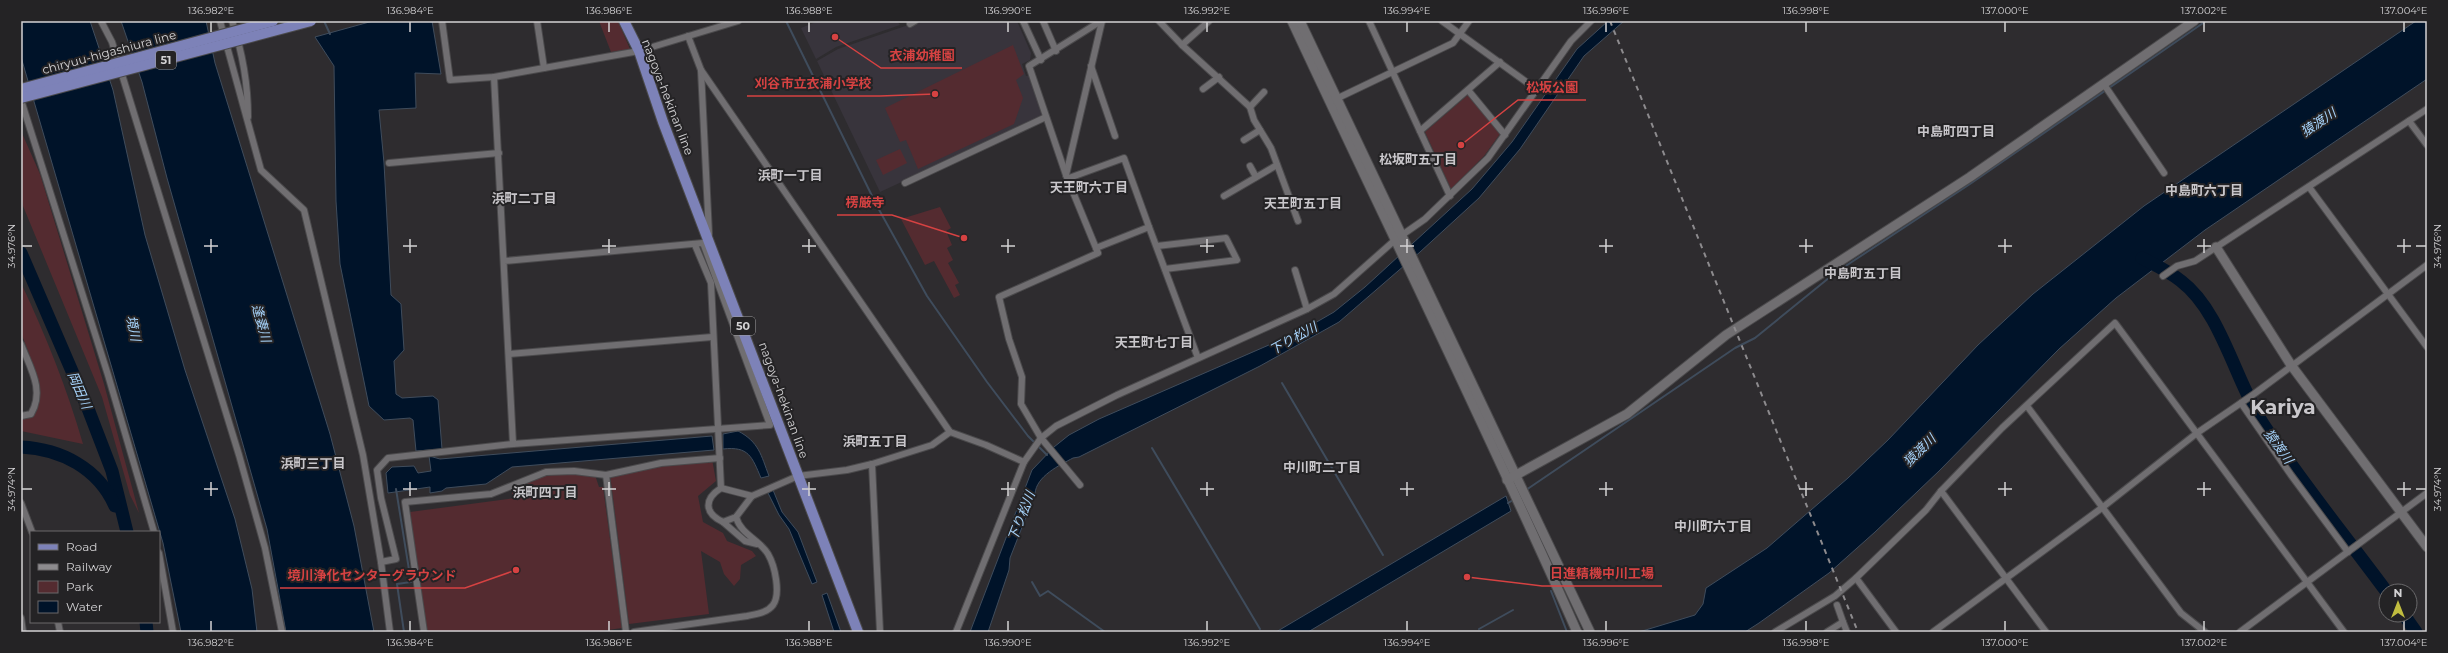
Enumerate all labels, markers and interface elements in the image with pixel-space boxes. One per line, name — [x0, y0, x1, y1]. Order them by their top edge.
text: 136.982°E — [188, 4, 235, 17]
text: 136.984°E — [386, 4, 434, 17]
text: 136.986°E — [586, 4, 633, 17]
text: 136.988°E — [785, 4, 833, 17]
text: 136.990°E — [984, 4, 1032, 17]
text: 136.992°E — [1184, 4, 1230, 17]
text: 136.994°E — [1384, 4, 1431, 17]
text: 136.996°E — [1583, 4, 1630, 17]
text: 136.998°E — [1783, 4, 1830, 17]
text: 137.000°E — [1981, 4, 2029, 17]
text: 137.002°E — [2181, 4, 2227, 17]
text: 137.004°E — [2381, 4, 2428, 17]
street label: chiryuu-higashiura line — [40, 27, 178, 77]
street label: nagoya-hekinan line — [639, 37, 697, 157]
callout: 衣浦幼稚園 — [881, 43, 962, 68]
text: 衣浦幼稚園 — [889, 47, 955, 63]
road number: 51 — [156, 51, 176, 69]
callout: 刈谷市立衣浦小学校 — [747, 71, 880, 96]
text: 刈谷市立衣浦小学校 — [754, 75, 872, 91]
callout: 松坂公園 — [1518, 75, 1586, 100]
text: 松坂公園 — [1526, 79, 1578, 95]
water label: 猿渡川 — [2297, 103, 2340, 140]
district label: 中島町四丁目 — [1917, 123, 1995, 139]
district label: 松坂町五丁目 — [1379, 151, 1457, 167]
district label: 浜町一丁目 — [757, 167, 823, 183]
district label: 天王町六丁目 — [1050, 179, 1128, 195]
district label: 中島町六丁目 — [2165, 182, 2243, 198]
district label: 浜町二丁目 — [491, 190, 557, 206]
callout: 楞厳寺 — [837, 190, 892, 215]
text: 楞厳寺 — [845, 194, 885, 210]
district label: 天王町五丁目 — [1264, 195, 1342, 211]
text: 34.976°N — [5, 224, 18, 268]
text: 34.976°N — [2431, 224, 2444, 268]
district label: 中島町五丁目 — [1824, 265, 1902, 281]
water label: 逢妻川 — [249, 302, 275, 346]
water label: 境川 — [124, 314, 145, 344]
road number: 50 — [731, 317, 755, 335]
water label: 下り松川 — [1266, 317, 1321, 358]
district label: 天王町七丁目 — [1115, 334, 1193, 350]
street label: nagoya-hekinan line — [756, 340, 812, 460]
water label: 岡田川 — [65, 369, 96, 413]
district label: Kariya — [2250, 395, 2316, 419]
water label: 猿渡川 — [2261, 426, 2298, 468]
water label: 猿渡川 — [1900, 429, 1940, 469]
district label: 浜町五丁目 — [842, 433, 908, 449]
district label: 浜町三丁目 — [280, 455, 346, 471]
district label: 中川町二丁目 — [1283, 459, 1361, 475]
text: 34.974°N — [5, 467, 18, 511]
text: 34.974°N — [2431, 467, 2444, 511]
district label: 浜町四丁目 — [512, 484, 578, 500]
water label: 下り松川 — [1004, 487, 1039, 543]
district label: 中川町六丁目 — [1674, 518, 1752, 534]
legend — [30, 531, 160, 623]
text: Road — [66, 539, 97, 554]
text: Railway — [66, 559, 112, 574]
callout: 日進精機中川工場 — [1542, 561, 1662, 586]
callout: 境川浄化センターグラウンド — [280, 563, 465, 588]
text: 日進精機中川工場 — [1550, 565, 1654, 581]
text: 境川浄化センターグラウンド — [287, 567, 457, 583]
text: Park — [66, 579, 94, 594]
north arrow — [2378, 583, 2418, 623]
text: N — [2394, 586, 2402, 600]
text: Water — [66, 599, 103, 614]
text: 136.982°E — [188, 636, 235, 649]
text: 136.984°E — [386, 636, 434, 649]
text: 136.986°E — [586, 636, 633, 649]
text: 136.988°E — [785, 636, 833, 649]
text: 136.990°E — [984, 636, 1032, 649]
text: 136.992°E — [1184, 636, 1230, 649]
text: 136.994°E — [1384, 636, 1431, 649]
text: 136.996°E — [1583, 636, 1630, 649]
text: 136.998°E — [1783, 636, 1830, 649]
text: 137.000°E — [1981, 636, 2029, 649]
text: 137.002°E — [2181, 636, 2227, 649]
text: 137.004°E — [2381, 636, 2428, 649]

